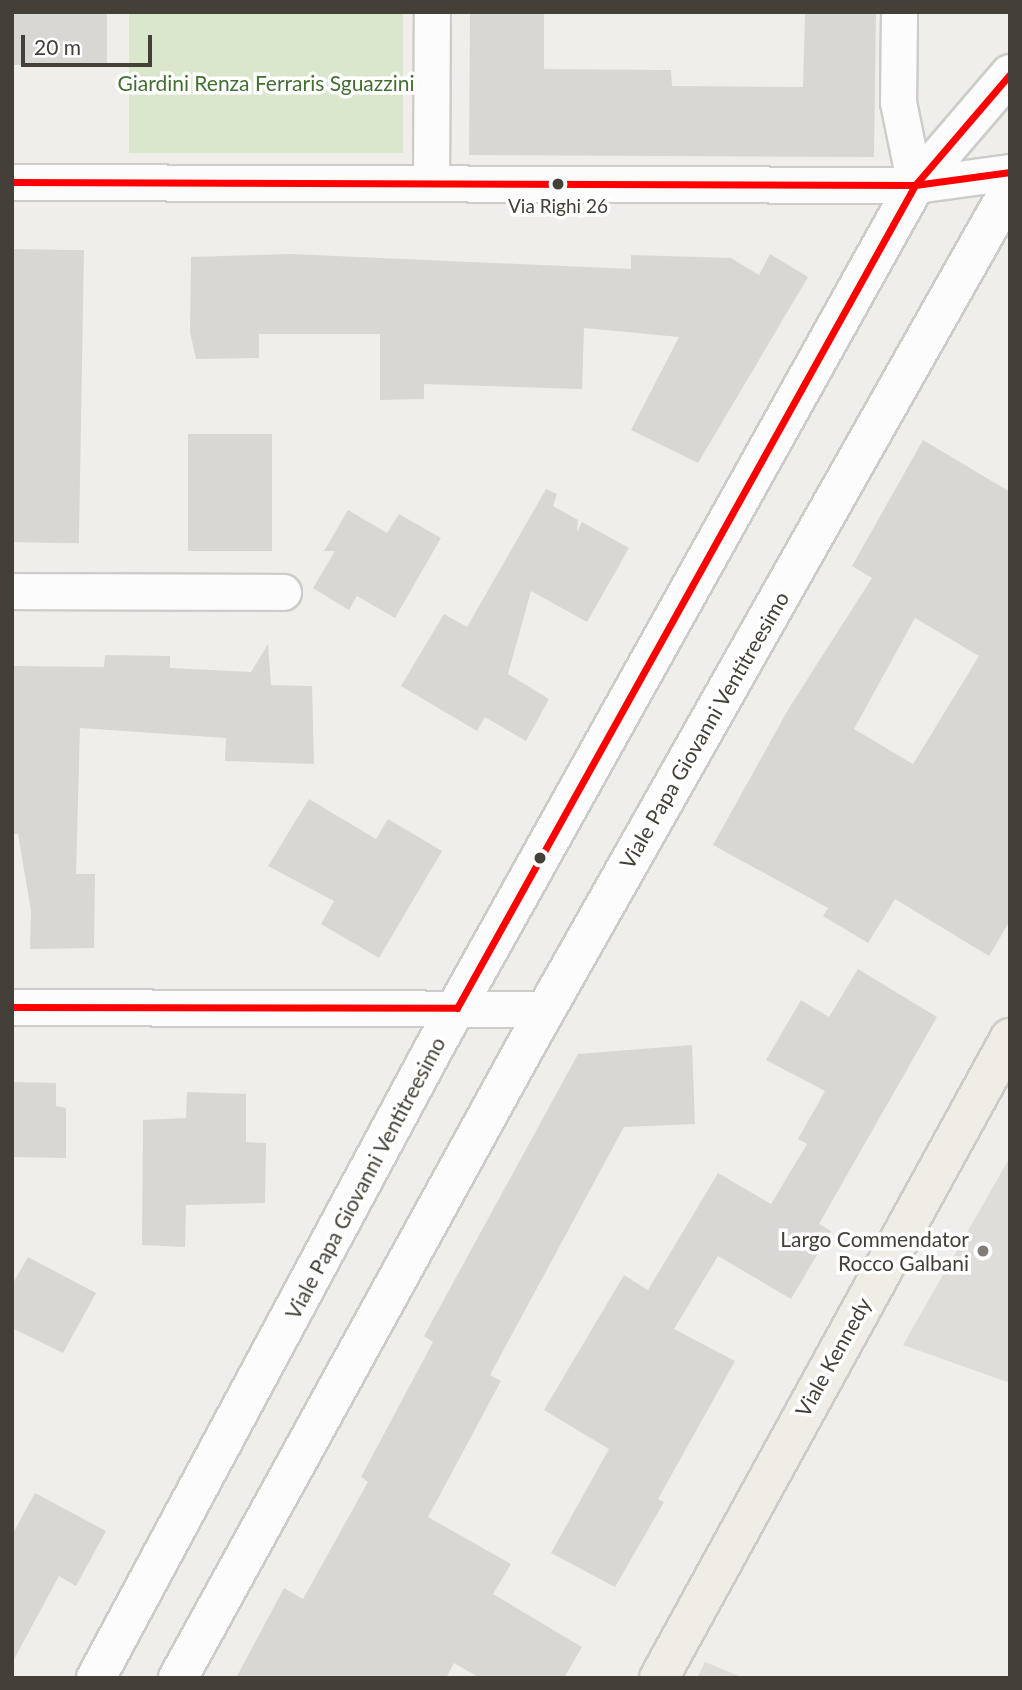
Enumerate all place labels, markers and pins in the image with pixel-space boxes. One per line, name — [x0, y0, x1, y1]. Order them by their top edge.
marker: Via Righi 26 — [551, 177, 565, 191]
place label: Via Righi 26 — [508, 195, 608, 217]
unlabelled marker — [533, 851, 547, 865]
place label: Largo Commendator Rocco Galbani — [780, 1226, 969, 1276]
marker: Largo Commendator Rocco Galbani — [975, 1243, 991, 1259]

